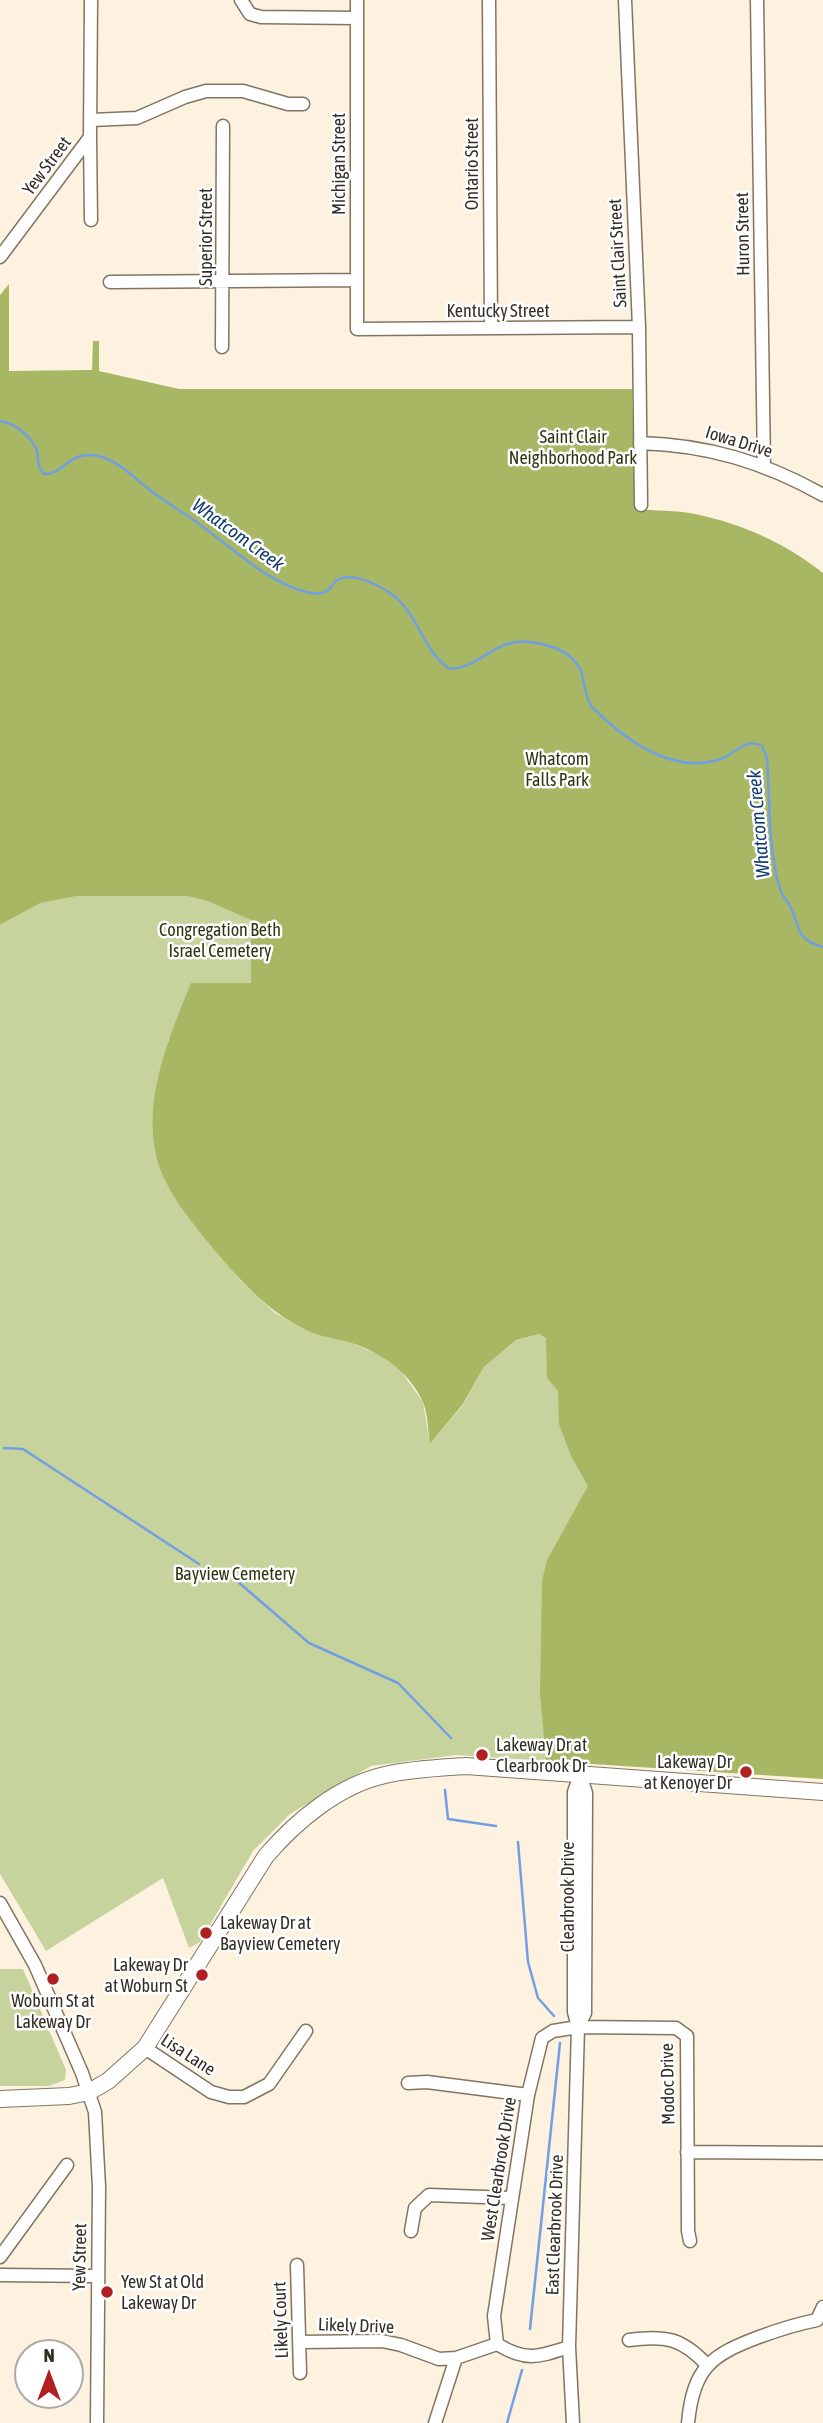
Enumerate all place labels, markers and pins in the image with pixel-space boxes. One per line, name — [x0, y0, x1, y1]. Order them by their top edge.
place label: Lakeway Dr at Clearbrook Dr — [496, 1734, 587, 1776]
marker: Lakeway Dr at Clearbrook Dr — [474, 1747, 490, 1763]
place label: Lakeway Dr at Kenoyer Dr — [644, 1751, 732, 1794]
marker: Lakeway Dr at Kenoyer Dr — [738, 1764, 754, 1780]
place label: Lakeway Dr at Bayview Cemetery — [220, 1912, 340, 1954]
marker: Lakeway Dr at Bayview Cemetery — [198, 1925, 214, 1941]
place label: Lakeway Dr at Woburn St — [105, 1954, 188, 1996]
marker: Lakeway Dr at Woburn St — [194, 1967, 210, 1983]
marker: Woburn St at Lakeway Dr — [45, 1971, 61, 1987]
place label: Woburn St at Lakeway Dr — [11, 1990, 95, 2032]
place label: Yew St at Old Lakeway Dr — [121, 2271, 204, 2314]
marker: Yew St at Old Lakeway Dr — [99, 2284, 115, 2300]

